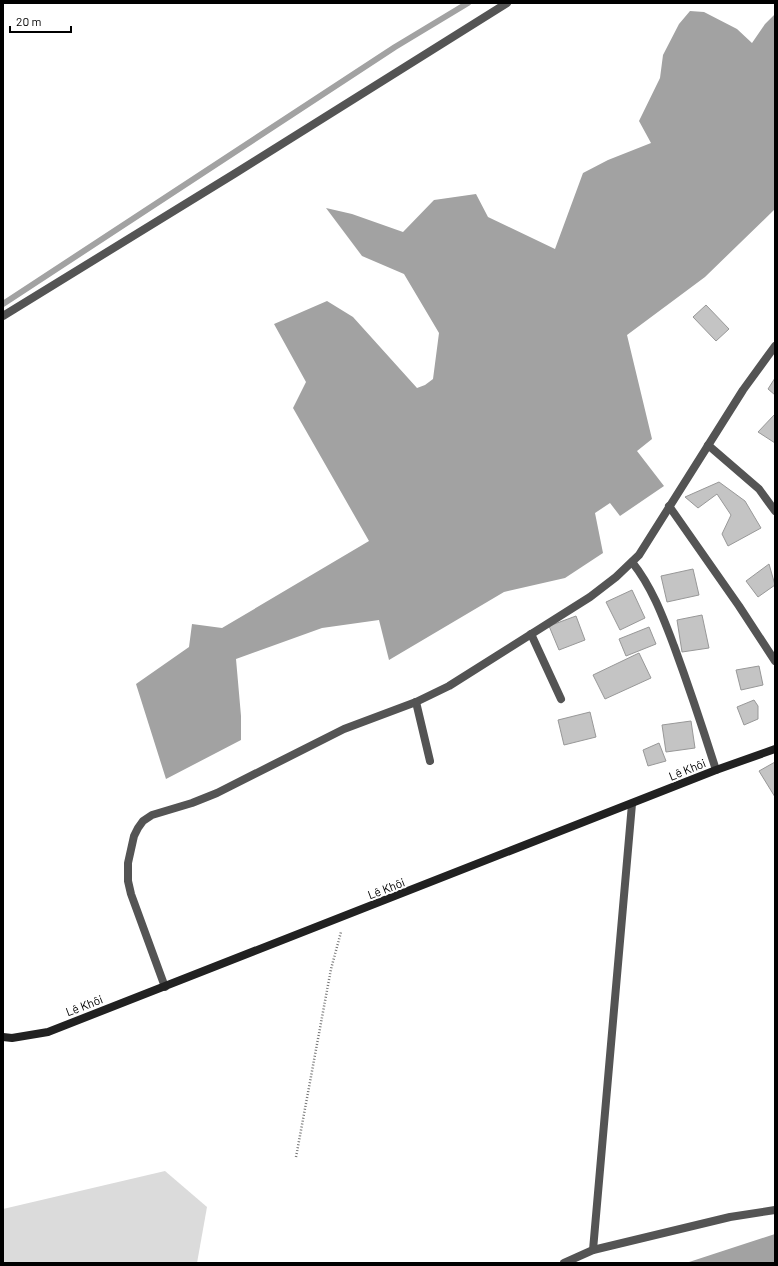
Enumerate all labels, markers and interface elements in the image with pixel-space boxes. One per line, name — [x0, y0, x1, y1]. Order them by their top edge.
scale bar — [10, 8, 71, 34]
text: 20 m — [16, 14, 42, 28]
street label: Lê Khôi — [666, 755, 708, 783]
street label: Lê Khôi — [365, 875, 407, 901]
street label: Lê Khôi — [63, 992, 105, 1018]

